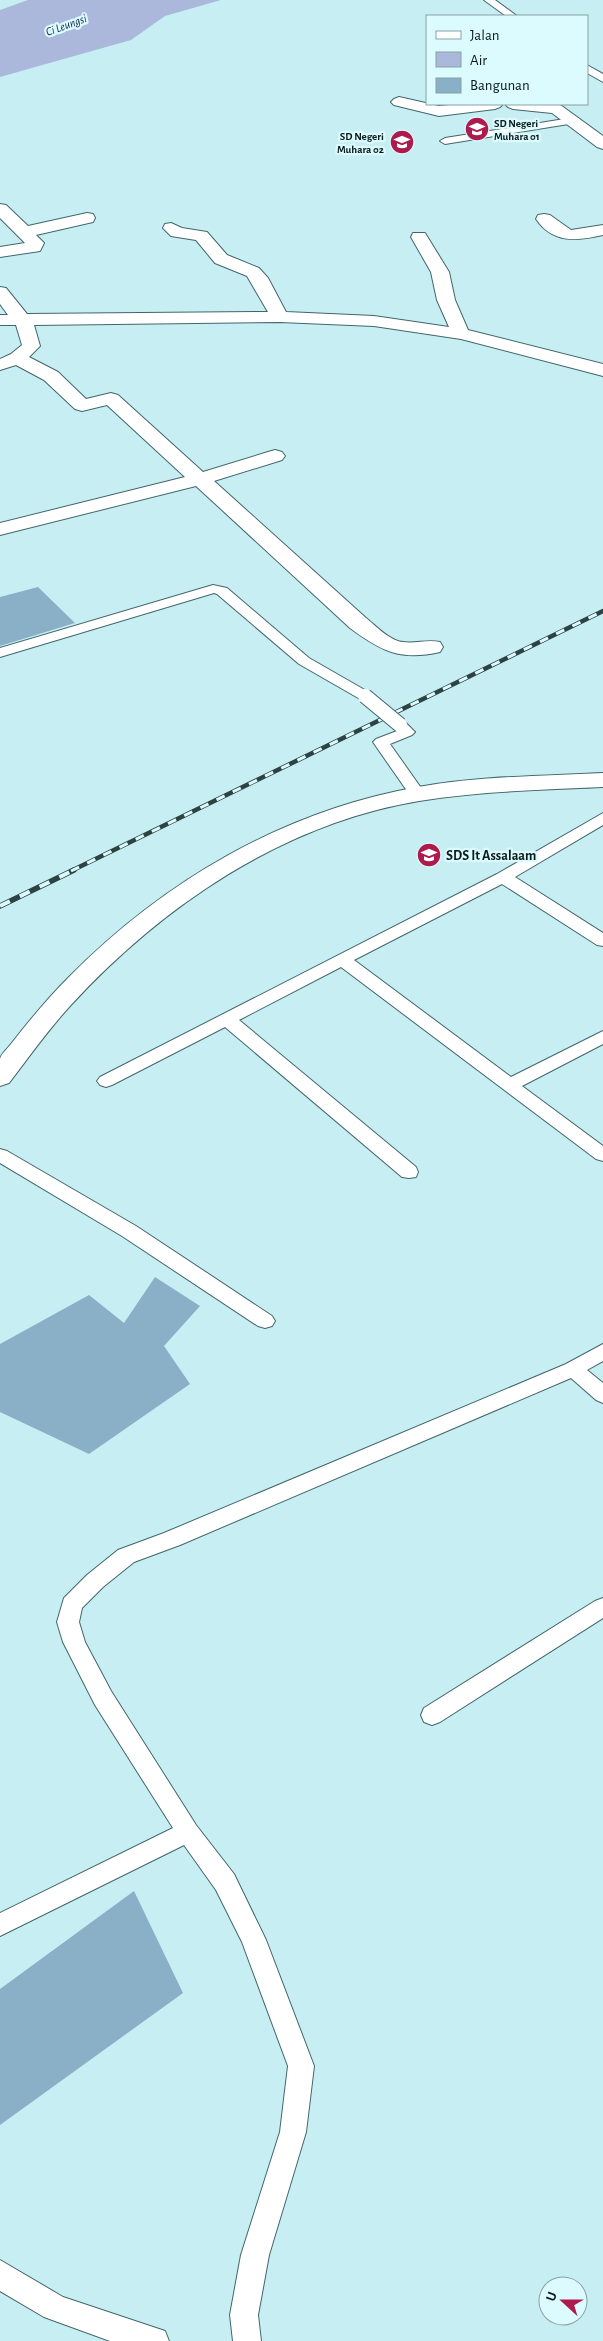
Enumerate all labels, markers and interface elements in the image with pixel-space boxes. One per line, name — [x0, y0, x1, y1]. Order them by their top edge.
water label: Ci Leungsi — [44, 12, 88, 38]
legend — [426, 15, 588, 105]
text: Jalan — [470, 28, 500, 43]
text: Air — [470, 53, 487, 68]
text: Bangunan — [470, 78, 530, 93]
school or university icon: SD Negeri Muhara 01 — [464, 116, 490, 142]
place label: SD Negeri Muhara 01 — [494, 118, 540, 142]
school or university icon: SD Negeri Muhara 02 — [389, 129, 415, 155]
place label: SD Negeri Muhara 02 — [337, 131, 384, 155]
school or university icon: SDS It Assalaam — [416, 842, 442, 868]
place label: SDS It Assalaam — [446, 849, 536, 863]
north arrow — [538, 2276, 588, 2326]
text: U — [544, 2290, 560, 2303]

